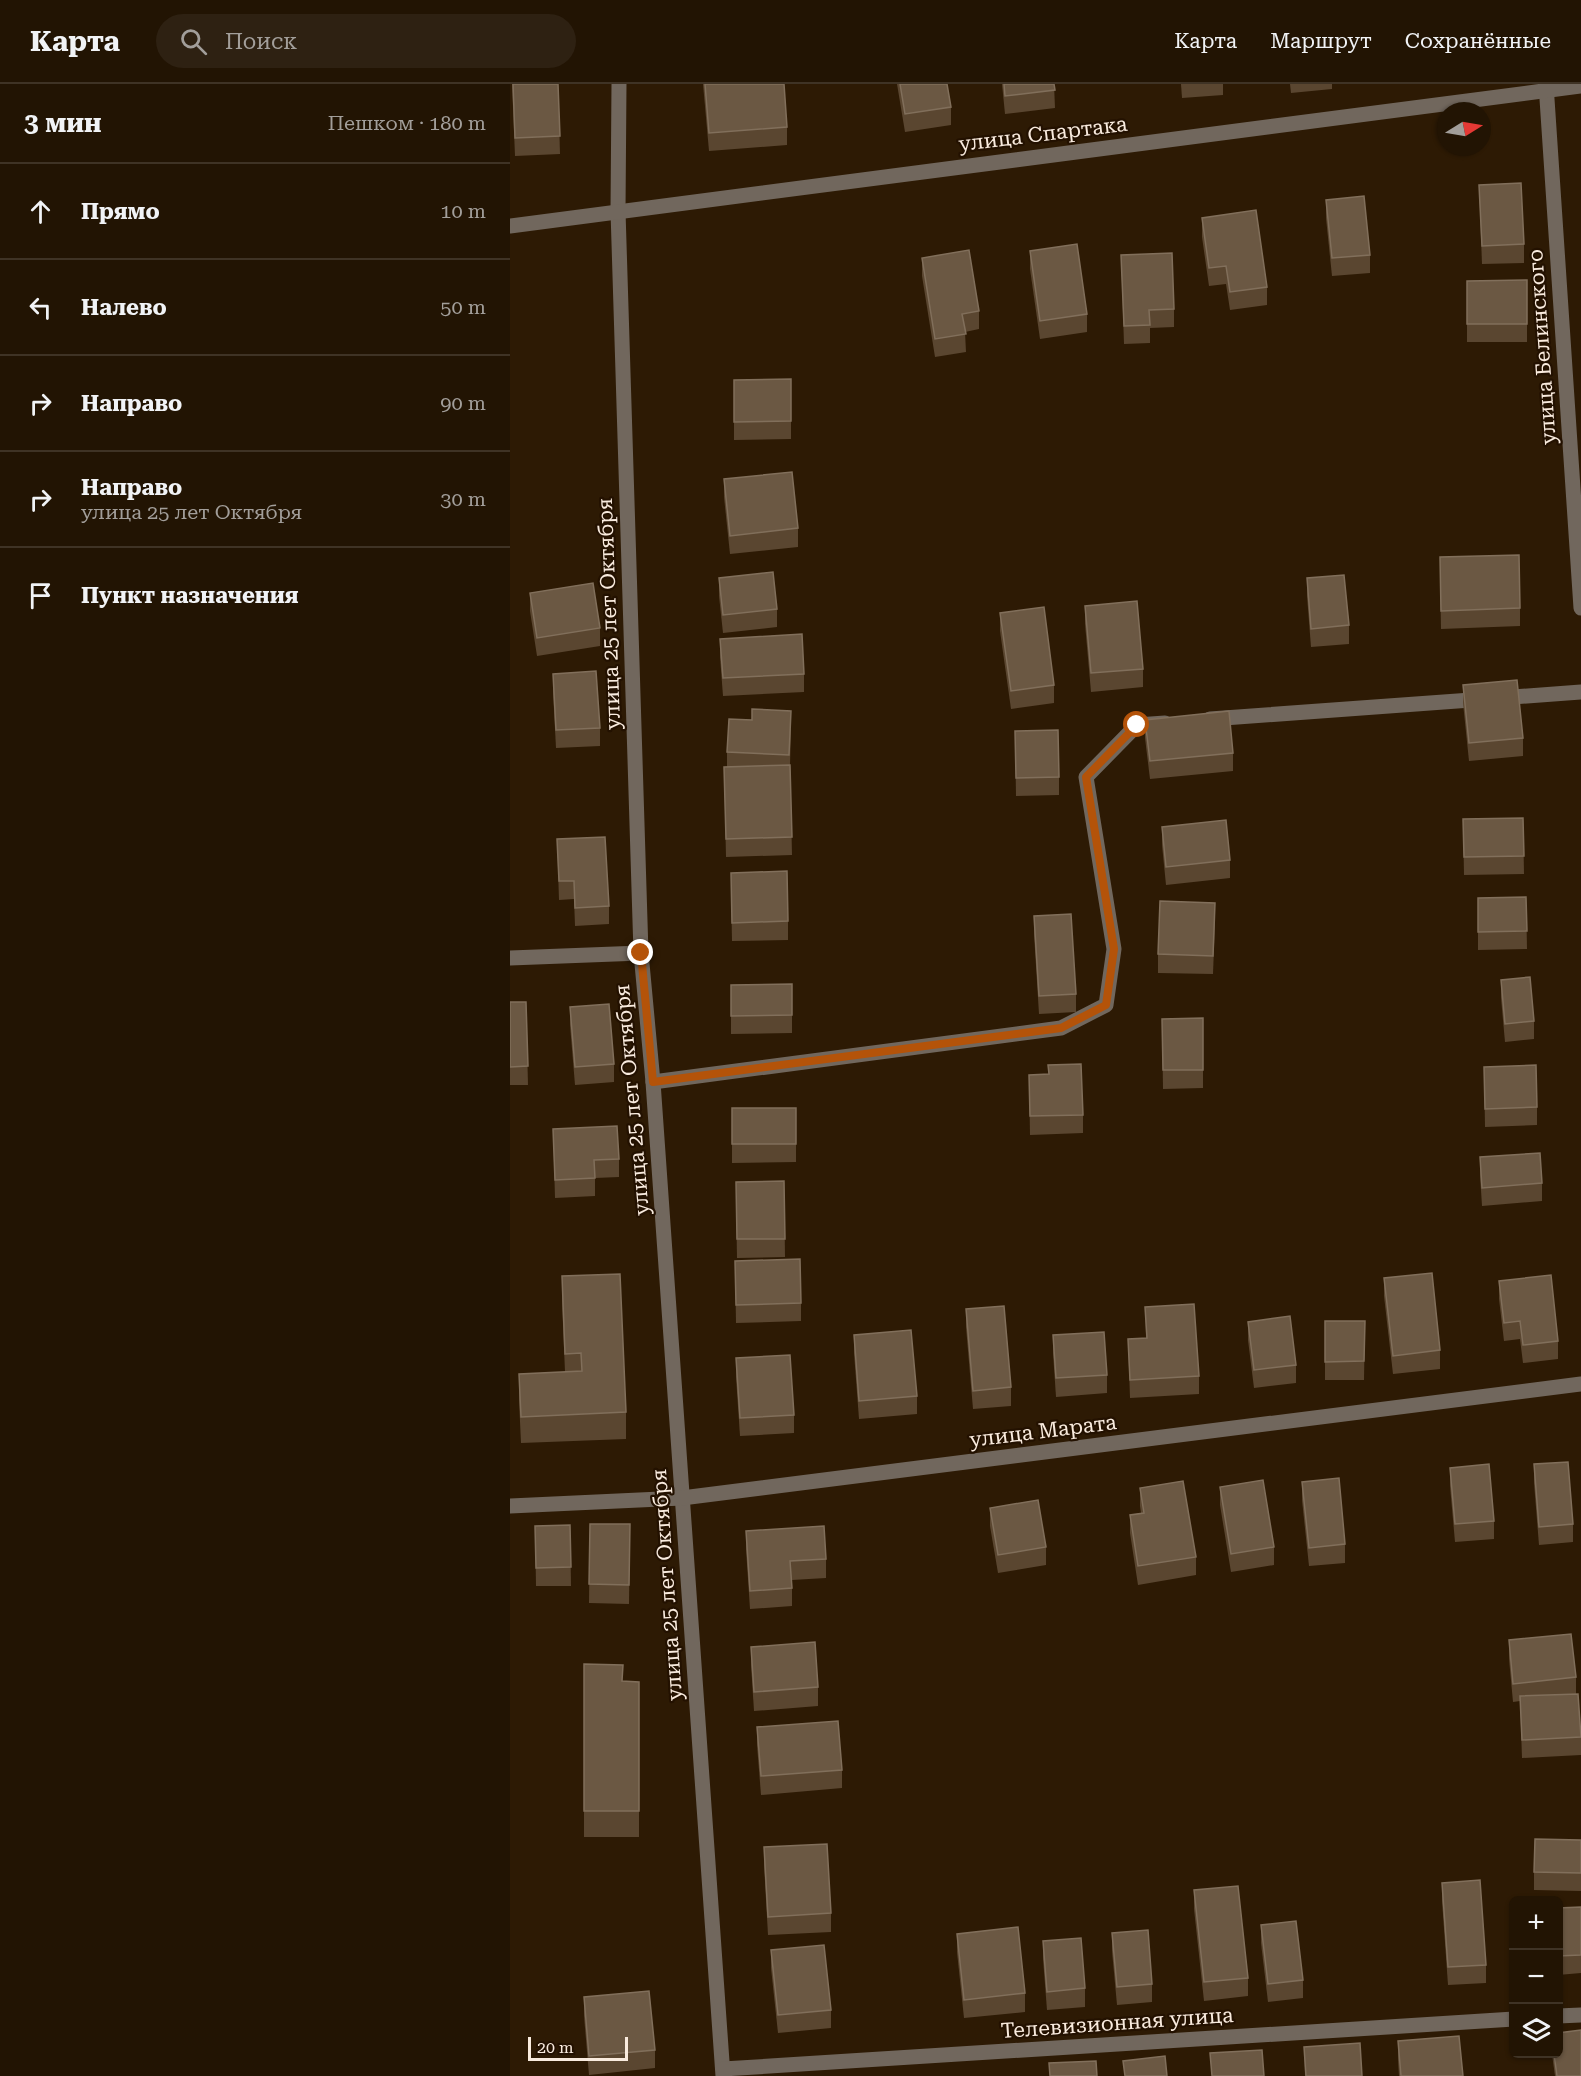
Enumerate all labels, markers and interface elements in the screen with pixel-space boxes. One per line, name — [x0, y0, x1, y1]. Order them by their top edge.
search box — [156, 14, 576, 68]
text: Карта — [30, 25, 120, 58]
icon: search — [177, 25, 210, 58]
text: Поиск — [225, 29, 297, 54]
text: Карта — [1174, 29, 1237, 53]
text: Маршрут — [1270, 29, 1372, 53]
text: Сохранённые — [1405, 29, 1551, 53]
north arrow — [1437, 102, 1491, 156]
text: 3 мин — [24, 108, 102, 138]
text: Пешком · 180 m — [328, 111, 486, 135]
street label: улица Спартака — [957, 112, 1129, 156]
icon: ahead — [24, 195, 57, 228]
text: Прямо — [81, 199, 160, 224]
text: 10 m — [440, 199, 486, 223]
street label: улица Белинского — [1523, 248, 1561, 446]
icon: left — [24, 291, 57, 324]
text: Налево — [81, 295, 167, 320]
text: 50 m — [440, 295, 486, 319]
icon: right — [24, 387, 57, 420]
text: Направо — [81, 391, 182, 416]
text: 90 m — [440, 391, 486, 415]
text: Направо — [81, 475, 182, 500]
icon: right — [24, 483, 57, 516]
text: 30 m — [440, 487, 486, 511]
street label: улица 25 лет Октября — [593, 498, 625, 730]
text: улица 25 лет Октября — [81, 500, 302, 524]
icon: arrive — [24, 579, 57, 612]
text: Пункт назначения — [81, 583, 299, 608]
route start — [1123, 711, 1149, 737]
route end — [627, 939, 653, 965]
street label: улица 25 лет Октября — [610, 983, 654, 1217]
street label: улица Марата — [968, 1410, 1119, 1452]
street label: улица 25 лет Октября — [647, 1468, 687, 1702]
map controls — [1509, 1896, 1563, 2058]
button: + — [1509, 1896, 1563, 1950]
button: − — [1509, 1950, 1563, 2004]
street label: Телевизионная улица — [1000, 2003, 1235, 2043]
button: layers — [1509, 2004, 1563, 2058]
scale bar — [528, 2034, 628, 2062]
text: 20 m — [537, 2038, 574, 2057]

